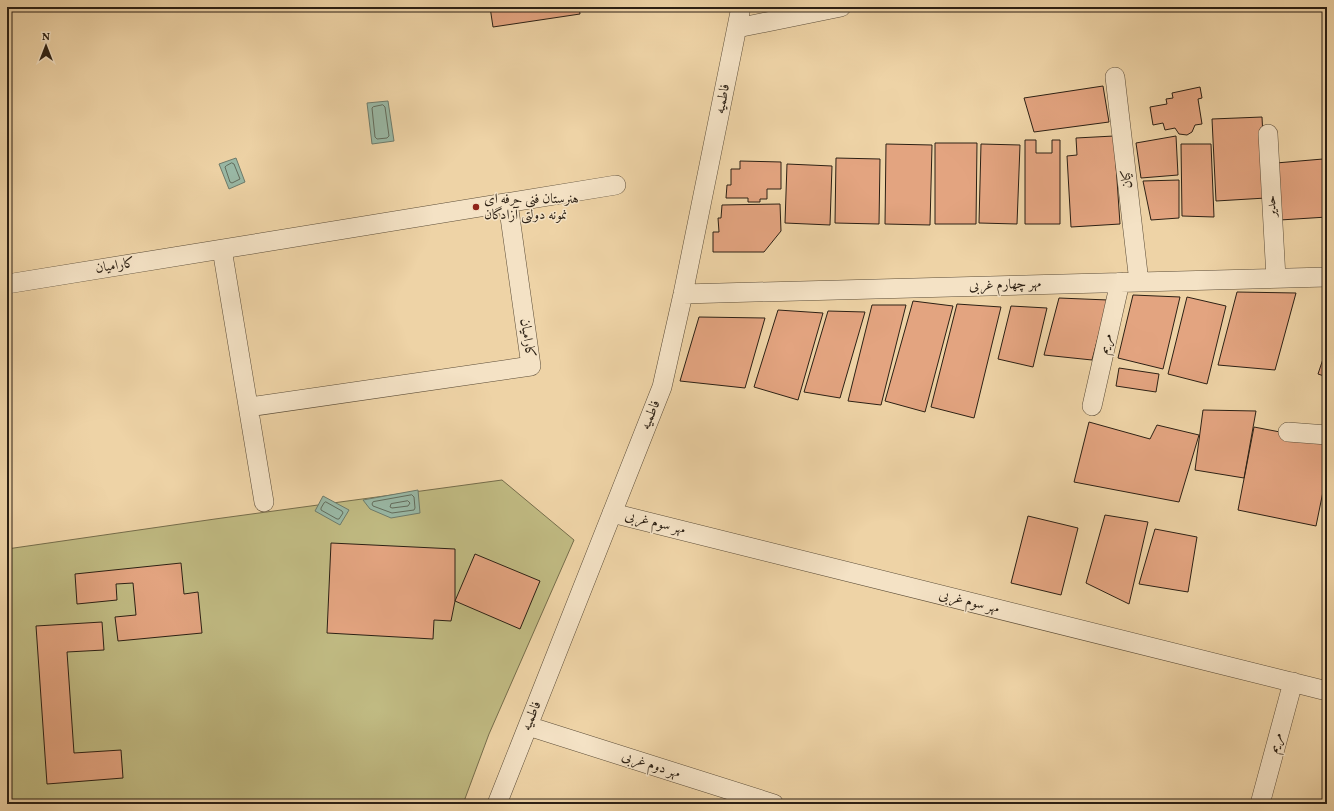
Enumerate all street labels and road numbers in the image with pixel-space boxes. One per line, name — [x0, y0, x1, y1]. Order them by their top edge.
street label: فاطمیه — [711, 82, 735, 116]
street label: کیان — [1116, 168, 1138, 190]
street label: حدیر — [1262, 195, 1282, 219]
street label: کارامیان — [94, 254, 136, 278]
street label: مهر چهارم غربی — [969, 274, 1042, 298]
street label: کارامیان — [515, 317, 539, 359]
street label: مریم — [1094, 331, 1120, 357]
street label: فاطمیه — [636, 397, 666, 433]
street label: مهر سوم غربی — [622, 506, 687, 542]
street label: مهر سوم غربی — [936, 585, 1001, 621]
street label: فاطمیه — [517, 698, 547, 734]
street label: مریم — [1264, 730, 1290, 756]
street label: مهر دوم غربی — [619, 747, 683, 785]

